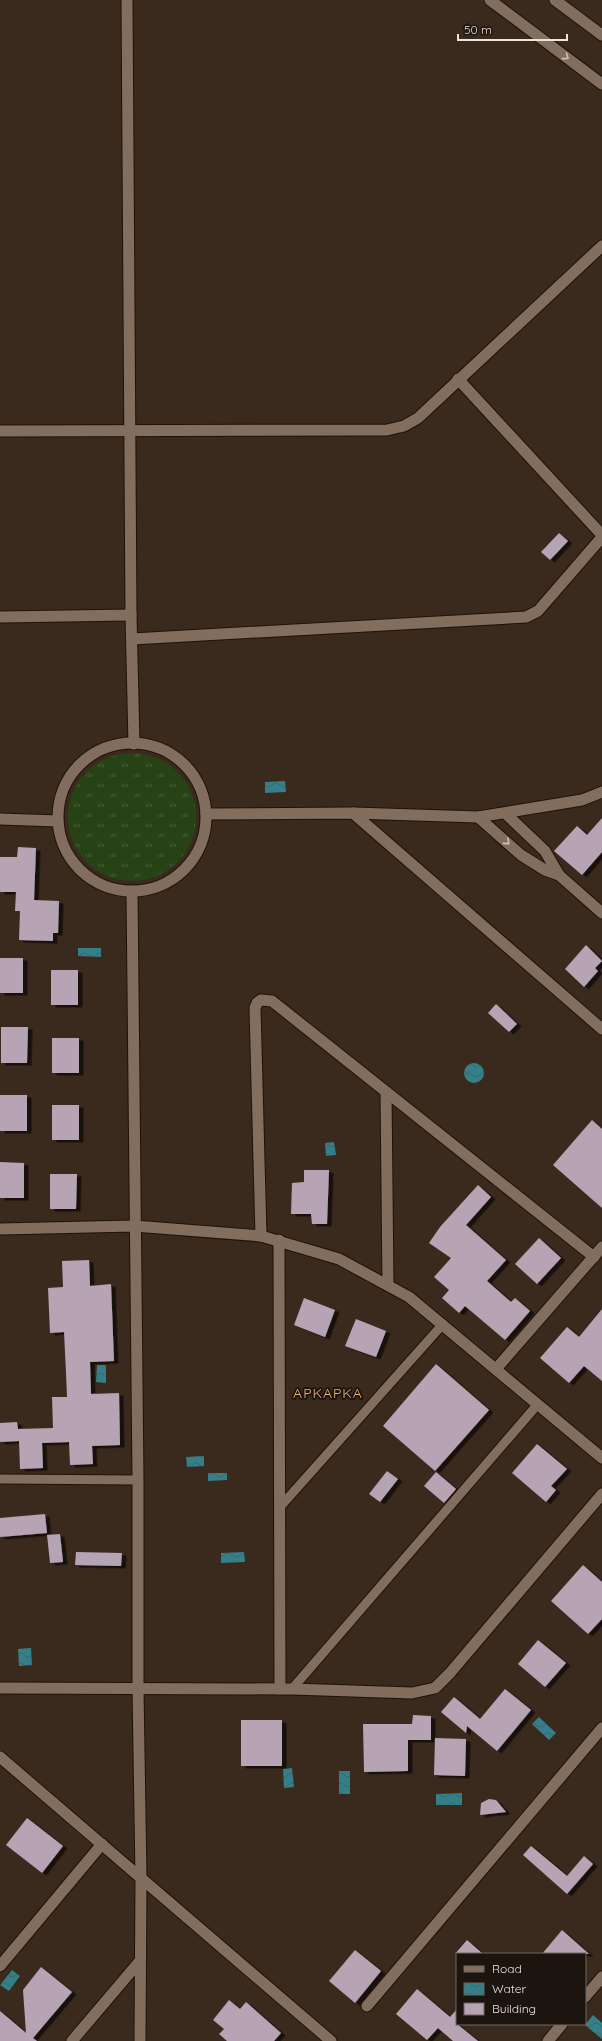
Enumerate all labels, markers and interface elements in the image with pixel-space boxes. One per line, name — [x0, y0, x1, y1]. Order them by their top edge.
scale bar — [458, 16, 567, 42]
text: 50 m — [464, 22, 492, 37]
one-way arrow — [561, 52, 568, 59]
one-way arrow — [503, 838, 510, 845]
district label: APKAPKA — [293, 1384, 363, 1402]
legend — [456, 1953, 586, 2025]
text: Road — [492, 1961, 522, 1976]
text: Water — [492, 1981, 527, 1996]
text: Building — [492, 2001, 536, 2016]

